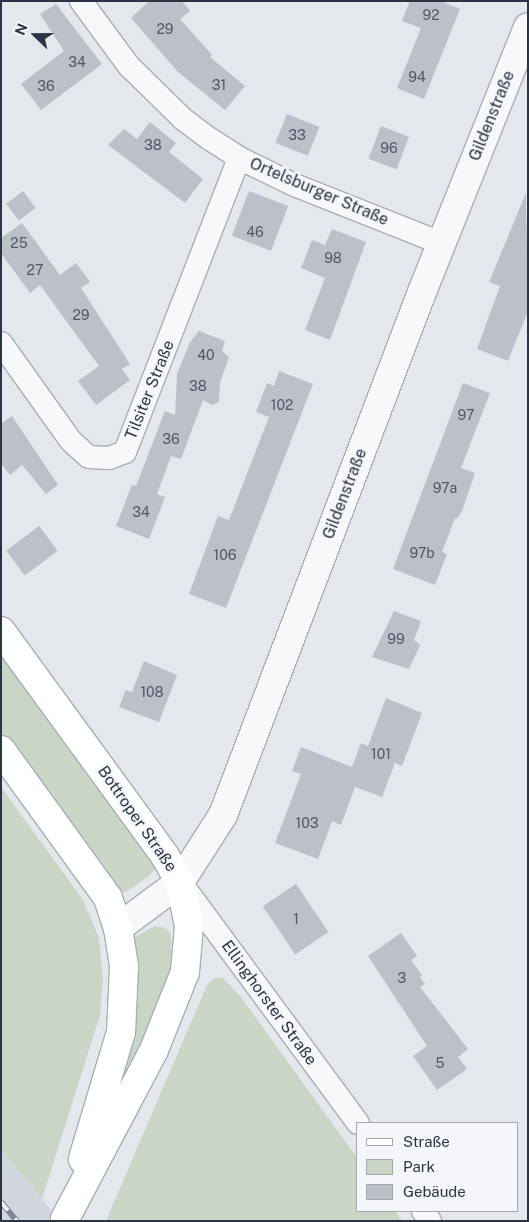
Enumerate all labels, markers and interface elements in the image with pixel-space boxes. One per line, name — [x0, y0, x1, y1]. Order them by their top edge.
house number: 92 — [422, 7, 440, 23]
north arrow — [10, 10, 60, 60]
text: N — [12, 21, 31, 37]
house number: 29 — [156, 21, 174, 37]
house number: 34 — [68, 54, 86, 70]
street label: Gildenstraße — [465, 68, 519, 164]
house number: 94 — [408, 69, 426, 85]
house number: 31 — [212, 77, 226, 93]
house number: 36 — [37, 78, 55, 94]
house number: 33 — [288, 127, 306, 143]
house number: 38 — [144, 137, 162, 153]
house number: 96 — [380, 140, 398, 156]
street label: Ortelsburger Straße — [247, 154, 391, 230]
house number: 46 — [246, 224, 264, 240]
house number: 25 — [10, 235, 28, 251]
house number: 98 — [324, 250, 342, 266]
house number: 27 — [27, 262, 43, 278]
house number: 29 — [72, 307, 90, 323]
street label: Tilsiter Straße — [121, 338, 179, 442]
house number: 40 — [197, 347, 215, 363]
house number: 38 — [189, 378, 207, 394]
house number: 102 — [271, 397, 293, 413]
house number: 97 — [458, 407, 474, 423]
house number: 36 — [162, 431, 180, 447]
street label: Gildenstraße — [319, 446, 371, 542]
house number: 97a — [433, 480, 457, 496]
house number: 34 — [132, 504, 150, 520]
house number: 97b — [409, 545, 435, 561]
house number: 106 — [214, 547, 236, 563]
house number: 99 — [387, 631, 405, 647]
house number: 108 — [140, 684, 164, 700]
house number: 101 — [371, 746, 391, 762]
street label: Bottroper Straße — [93, 762, 181, 876]
house number: 103 — [296, 815, 318, 831]
house number: 1 — [293, 911, 299, 927]
street label: Ellinghorster Straße — [217, 937, 321, 1069]
house number: 3 — [398, 970, 406, 986]
house number: 5 — [436, 1055, 444, 1071]
legend — [356, 1122, 519, 1212]
text: Straße — [403, 1133, 450, 1150]
text: Park — [403, 1158, 435, 1175]
text: Gebäude — [403, 1183, 466, 1200]

